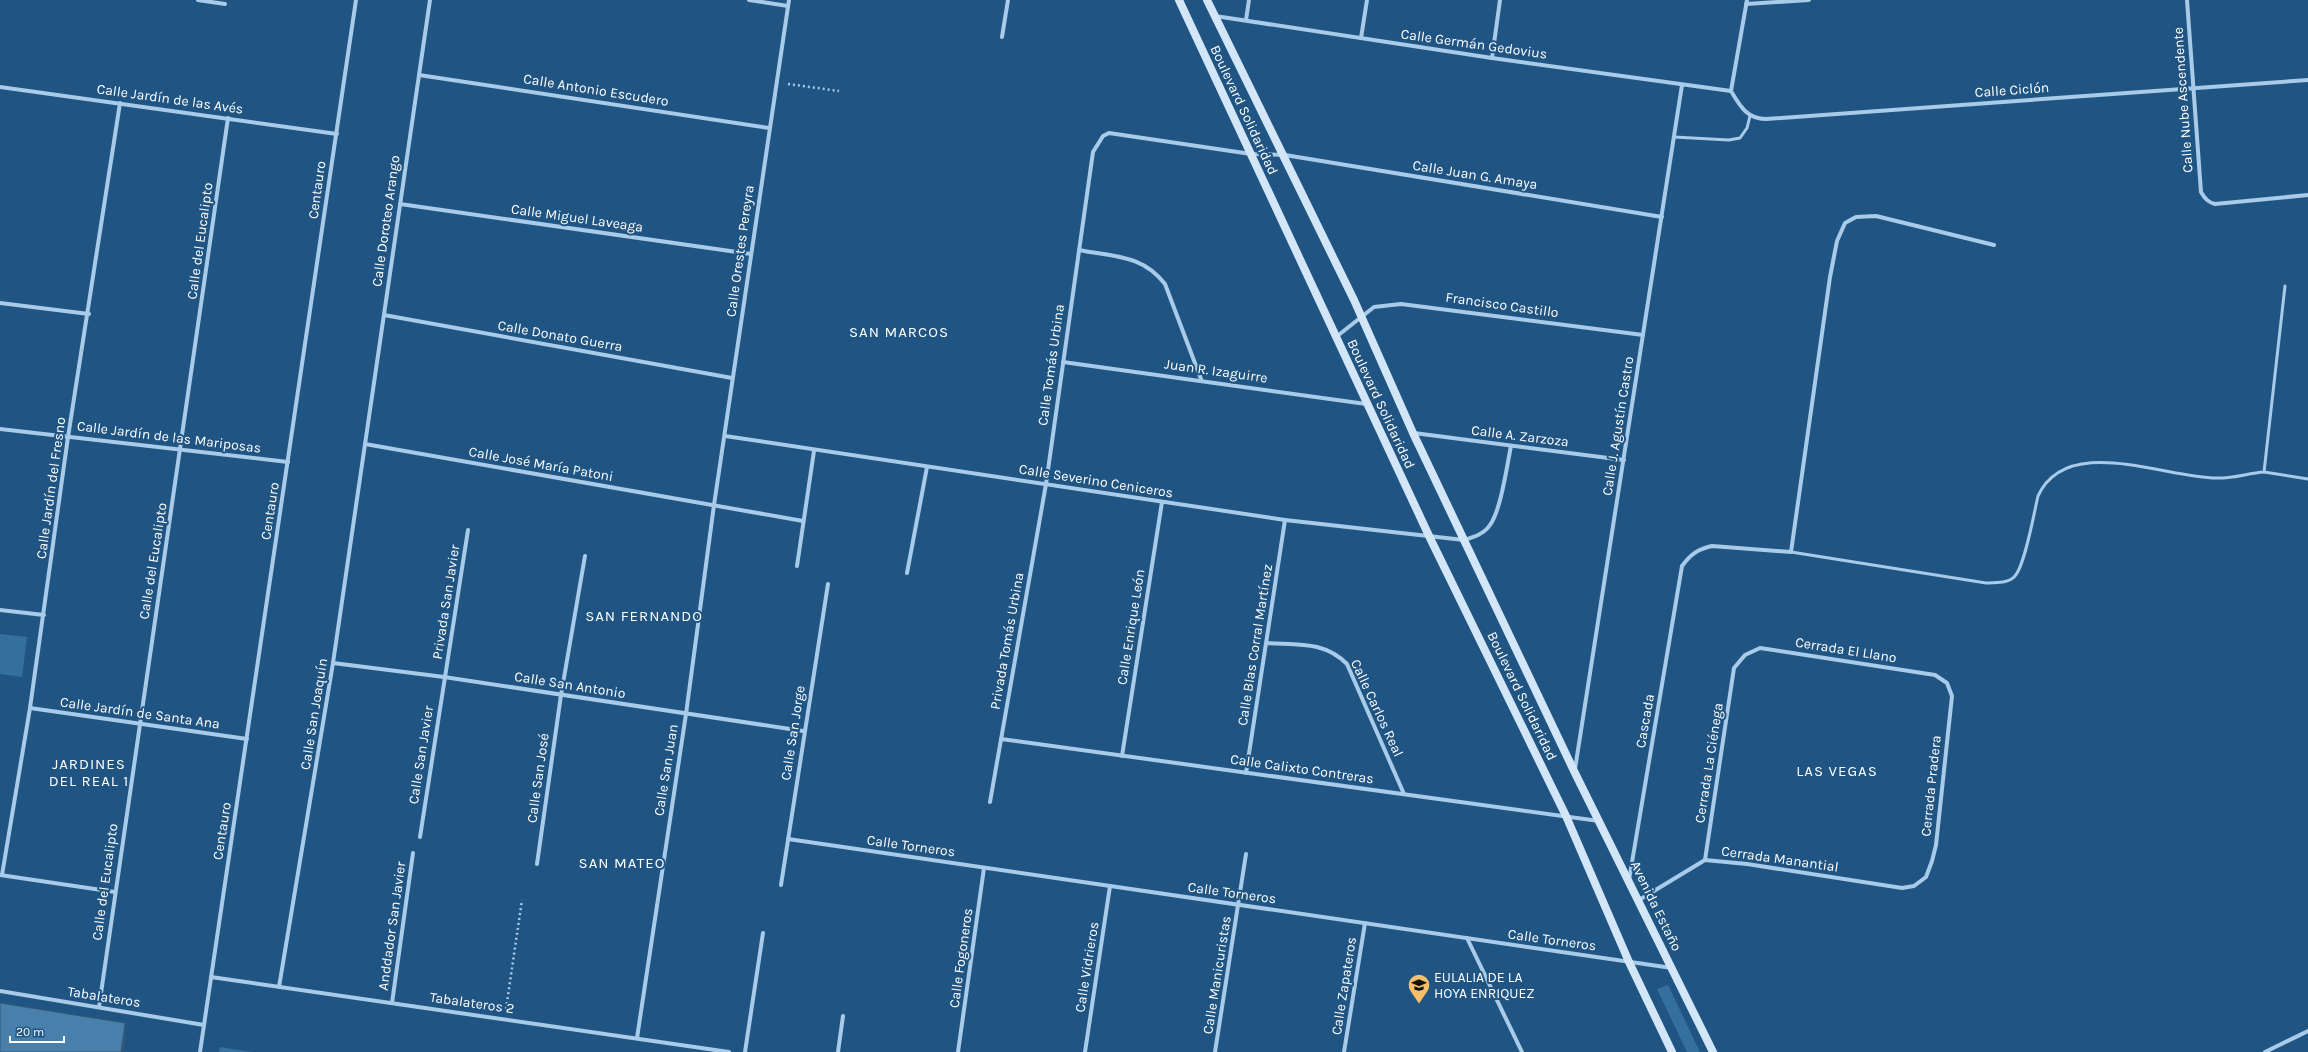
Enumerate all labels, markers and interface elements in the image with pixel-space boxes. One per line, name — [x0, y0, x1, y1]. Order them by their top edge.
street label: Calle Germán Gedovius — [1400, 25, 1548, 63]
street label: Calle Nube Ascendente — [2169, 27, 2197, 173]
street label: Boulevard Solidaridad — [1206, 42, 1282, 178]
street label: Calle Antonio Escudero — [522, 70, 670, 110]
street label: Calle Ciclón — [1974, 79, 2050, 101]
street label: Calle Jardín de las Avés — [96, 80, 244, 118]
street label: Calle Doroteo Arango — [368, 154, 404, 288]
street label: Calle Juan G. Amaya — [1411, 157, 1539, 193]
street label: Centauro — [305, 160, 329, 220]
street label: Calle del Eucalipto — [183, 181, 217, 301]
street label: Calle Orestes Pereyra — [722, 184, 758, 318]
street label: Calle Miguel Laveaga — [510, 200, 644, 236]
street label: Francisco Castillo — [1444, 289, 1560, 321]
street label: Calle Tomás Urbina — [1034, 303, 1068, 427]
street label: Calle Donato Guerra — [496, 317, 624, 355]
district label: SAN MARCOS — [849, 323, 949, 341]
street label: Boulevard Solidaridad — [1343, 336, 1419, 472]
street label: Juan R. Izaguirre — [1163, 355, 1269, 387]
street label: Calle J. Agustín Castro — [1599, 355, 1637, 497]
street label: Calle Jardín del Fresno — [33, 416, 69, 560]
street label: Calle Jardín de las Mariposas — [76, 417, 262, 457]
street label: Calle A. Zarzoza — [1470, 422, 1570, 450]
street label: Calle José María Patoni — [467, 443, 615, 485]
street label: Calle Severino Ceniceros — [1018, 460, 1174, 502]
street label: Centauro — [257, 481, 283, 541]
street label: Calle del Eucalipto — [135, 501, 171, 621]
street label: Privada San Javier — [429, 543, 464, 661]
street label: Calle Blas Corral Martínez — [1234, 563, 1276, 727]
street label: Calle Enrique León — [1113, 568, 1149, 686]
street label: Privada Tomás Urbina — [987, 571, 1027, 711]
district label: SAN FERNANDO — [585, 607, 703, 625]
street label: Boulevard Solidaridad — [1483, 629, 1561, 763]
street label: Cerrada El Llano — [1794, 634, 1898, 666]
street label: Calle San Joaquín — [297, 657, 331, 771]
street label: Calle Carlos Real — [1347, 657, 1407, 759]
street label: Calle San Antonio — [513, 668, 627, 702]
street label: Calle San Jorge — [777, 684, 809, 782]
street label: Calle Jardín de Santa Ana — [59, 693, 221, 733]
street label: Cascada — [1632, 693, 1658, 749]
street label: Cerrada La Ciénega — [1691, 702, 1727, 824]
street label: Calle San Javier — [405, 704, 437, 805]
street label: Calle San Juan — [650, 723, 682, 817]
street label: Calle San José — [523, 732, 553, 824]
street label: Cerrada Pradera — [1917, 735, 1945, 837]
street label: Calle Calixto Contreras — [1229, 751, 1375, 787]
district label: JARDINES DEL REAL 1 — [49, 755, 129, 790]
district label: LAS VEGAS — [1796, 762, 1878, 780]
street label: Centauro — [209, 801, 235, 861]
street label: Calle del Eucalipto — [88, 822, 122, 942]
street label: Calle Torneros — [866, 831, 956, 861]
street label: Cerrada Manantial — [1720, 842, 1840, 876]
district label: SAN MATEO — [579, 854, 665, 872]
street label: Avenida Estaño — [1627, 858, 1685, 954]
street label: Anddador San Javier — [375, 860, 410, 991]
street label: Calle Torneros — [1187, 878, 1277, 908]
street label: Calle Fogoneros — [946, 907, 976, 1009]
street label: Calle Manicuristas — [1199, 915, 1235, 1035]
street label: Calle Vidrieros — [1071, 920, 1103, 1014]
street label: Calle Torneros — [1507, 925, 1597, 955]
street label: Calle Zapateros — [1328, 936, 1360, 1036]
place label: EULALIA DE LA HOYA ENRIQUEZ — [1434, 969, 1535, 1002]
school or university icon: EULALIA DE LA HOYA ENRIQUEZ — [1406, 972, 1432, 1005]
street label: Tabalateros — [66, 983, 142, 1011]
street label: Tabalateros 2 — [429, 989, 515, 1017]
scale bar — [10, 1018, 64, 1044]
text: 20 m — [16, 1025, 44, 1039]

